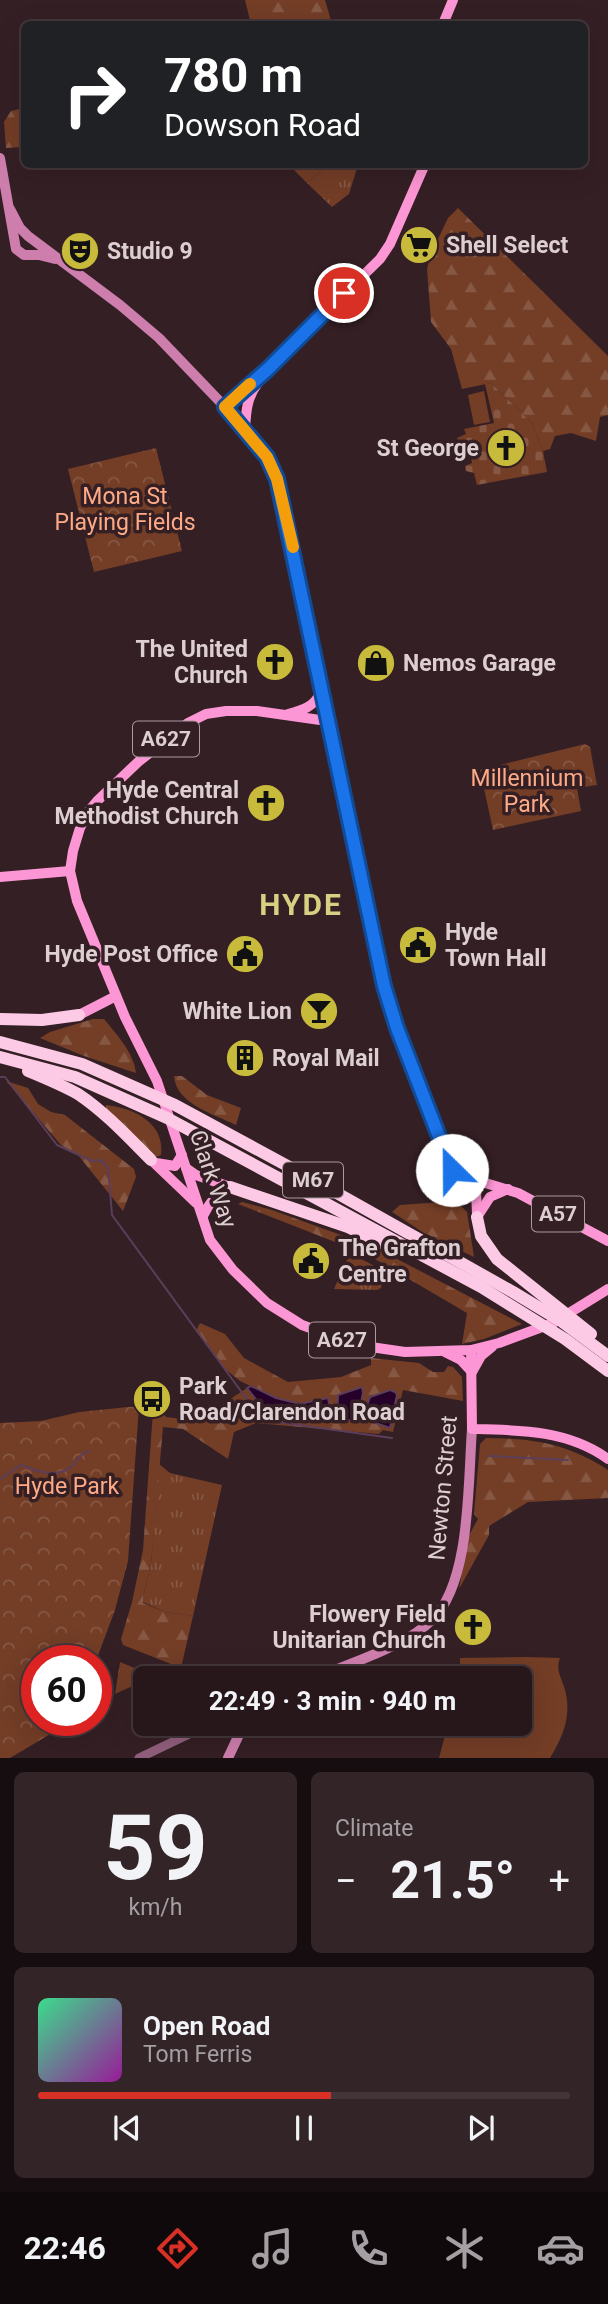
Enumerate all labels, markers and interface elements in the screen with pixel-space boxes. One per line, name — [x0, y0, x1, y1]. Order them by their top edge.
text: 780 m — [164, 47, 303, 104]
icon: right — [49, 49, 140, 140]
text: Dowson Road — [164, 106, 361, 144]
supermarket icon: Shell Select — [398, 224, 440, 266]
theatre icon: Studio 9 — [59, 230, 101, 272]
place label: Shell Select — [446, 232, 568, 259]
place label: Studio 9 — [107, 238, 193, 265]
pin — [314, 263, 374, 323]
icon: arrive — [325, 274, 363, 312]
church icon: St George — [485, 427, 527, 469]
place label: St George — [376, 435, 479, 462]
park label: Mona St Playing Fields — [54, 483, 196, 536]
place label: The United Church — [135, 636, 248, 689]
church icon: The United Church — [254, 641, 296, 683]
shop icon: Nemos Garage — [355, 642, 397, 684]
place label: Nemos Garage — [403, 650, 556, 677]
road number: A627 — [133, 722, 199, 756]
park label: Millennium Park — [471, 765, 583, 818]
place label: Hyde Central Methodist Church — [55, 777, 239, 830]
church icon: Hyde Central Methodist Church — [245, 782, 287, 824]
district label: HYDE — [259, 887, 343, 922]
place label: Hyde Town Hall — [445, 919, 547, 972]
public building icon: Hyde Town Hall — [397, 924, 439, 966]
public building icon: Hyde Post Office — [224, 933, 266, 975]
place label: Hyde Post Office — [45, 941, 218, 968]
bar icon: White Lion — [298, 990, 340, 1032]
place label: White Lion — [183, 998, 292, 1025]
building icon: Royal Mail — [224, 1037, 266, 1079]
place label: Royal Mail — [272, 1045, 380, 1072]
street label: Clark Way — [184, 1127, 242, 1231]
position arrow — [415, 1133, 489, 1207]
road number: M67 — [283, 1162, 343, 1198]
road number: A57 — [532, 1196, 584, 1232]
place label: The Grafton Centre — [338, 1235, 461, 1288]
public building icon: The Grafton Centre — [290, 1240, 332, 1282]
road number: A627 — [309, 1322, 375, 1358]
place label: Park Road/Clarendon Road — [179, 1373, 405, 1426]
bus stop icon: Park Road/Clarendon Road — [131, 1378, 173, 1420]
street label: Newton Street — [423, 1414, 463, 1562]
park label: Hyde Park — [15, 1473, 120, 1500]
place label: Flowery Field Unitarian Church — [272, 1601, 446, 1654]
church icon: Flowery Field Unitarian Church — [452, 1606, 494, 1648]
speed limit sign: 60 — [21, 1645, 112, 1736]
text: 22:49 · 3 min · 940 m — [209, 1686, 456, 1716]
text: 59 — [103, 1795, 208, 1901]
text: Climate — [335, 1815, 414, 1842]
text: 21.5° — [390, 1850, 515, 1911]
text: − — [335, 1859, 357, 1903]
text: + — [548, 1859, 570, 1903]
text: km/h — [129, 1894, 183, 1921]
text: Open Road — [143, 2011, 271, 2041]
text: Tom Ferris — [143, 2041, 252, 2068]
icon: previous — [108, 2109, 146, 2147]
icon: pause — [285, 2109, 323, 2147]
icon: next — [462, 2109, 500, 2147]
icon: directions — [153, 2224, 202, 2273]
icon: music — [248, 2224, 297, 2273]
icon: phone — [344, 2224, 393, 2273]
icon: climate — [440, 2224, 489, 2273]
icon: car — [536, 2224, 585, 2273]
text: 22:46 — [23, 2229, 106, 2267]

